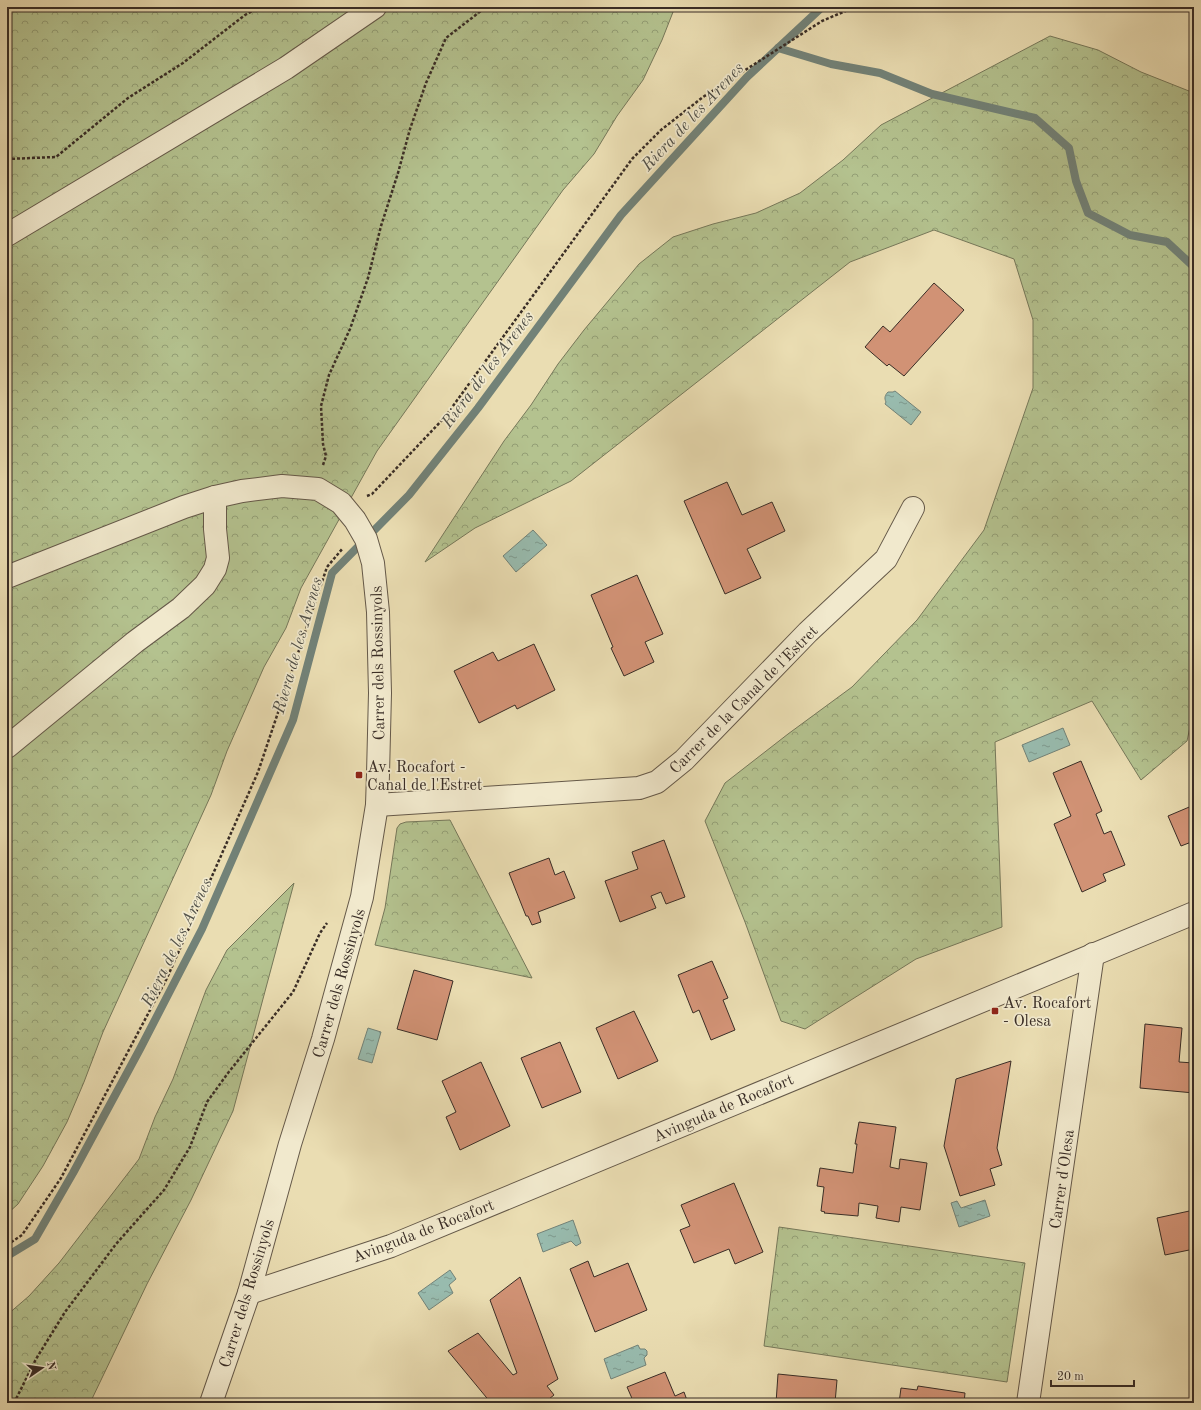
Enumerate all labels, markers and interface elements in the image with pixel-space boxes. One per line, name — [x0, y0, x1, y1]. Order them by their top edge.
water label: Riera de les Arenes — [638, 60, 747, 175]
water label: Riera de les Arenes — [438, 308, 537, 432]
water label: Riera de les Arenes — [271, 575, 326, 717]
street label: Carrer dels Rossinyols — [370, 585, 388, 740]
street label: Carrer de la Canal de l'Estret — [667, 623, 822, 778]
place label: Av. Rocafort - Canal de l'Estret — [367, 760, 483, 794]
marker: Av. Rocafort - Canal de l'Estret — [354, 770, 364, 780]
water label: Riera de les Arenes — [138, 876, 216, 1011]
street label: Carrer dels Rossinyols — [311, 907, 369, 1060]
place label: Av. Rocafort - Olesa — [1003, 996, 1092, 1030]
marker: Av. Rocafort - Olesa — [990, 1006, 1000, 1016]
street label: Avinguda de Rocafort — [651, 1072, 796, 1146]
street label: Carrer d'Olesa — [1048, 1129, 1078, 1230]
street label: Avinguda de Rocafort — [351, 1197, 497, 1266]
street label: Carrer dels Rossinyols — [218, 1217, 278, 1370]
north arrow — [22, 1348, 62, 1388]
text: N — [44, 1361, 57, 1372]
scale bar — [1051, 1362, 1134, 1388]
text: 20 m — [1057, 1371, 1084, 1383]

